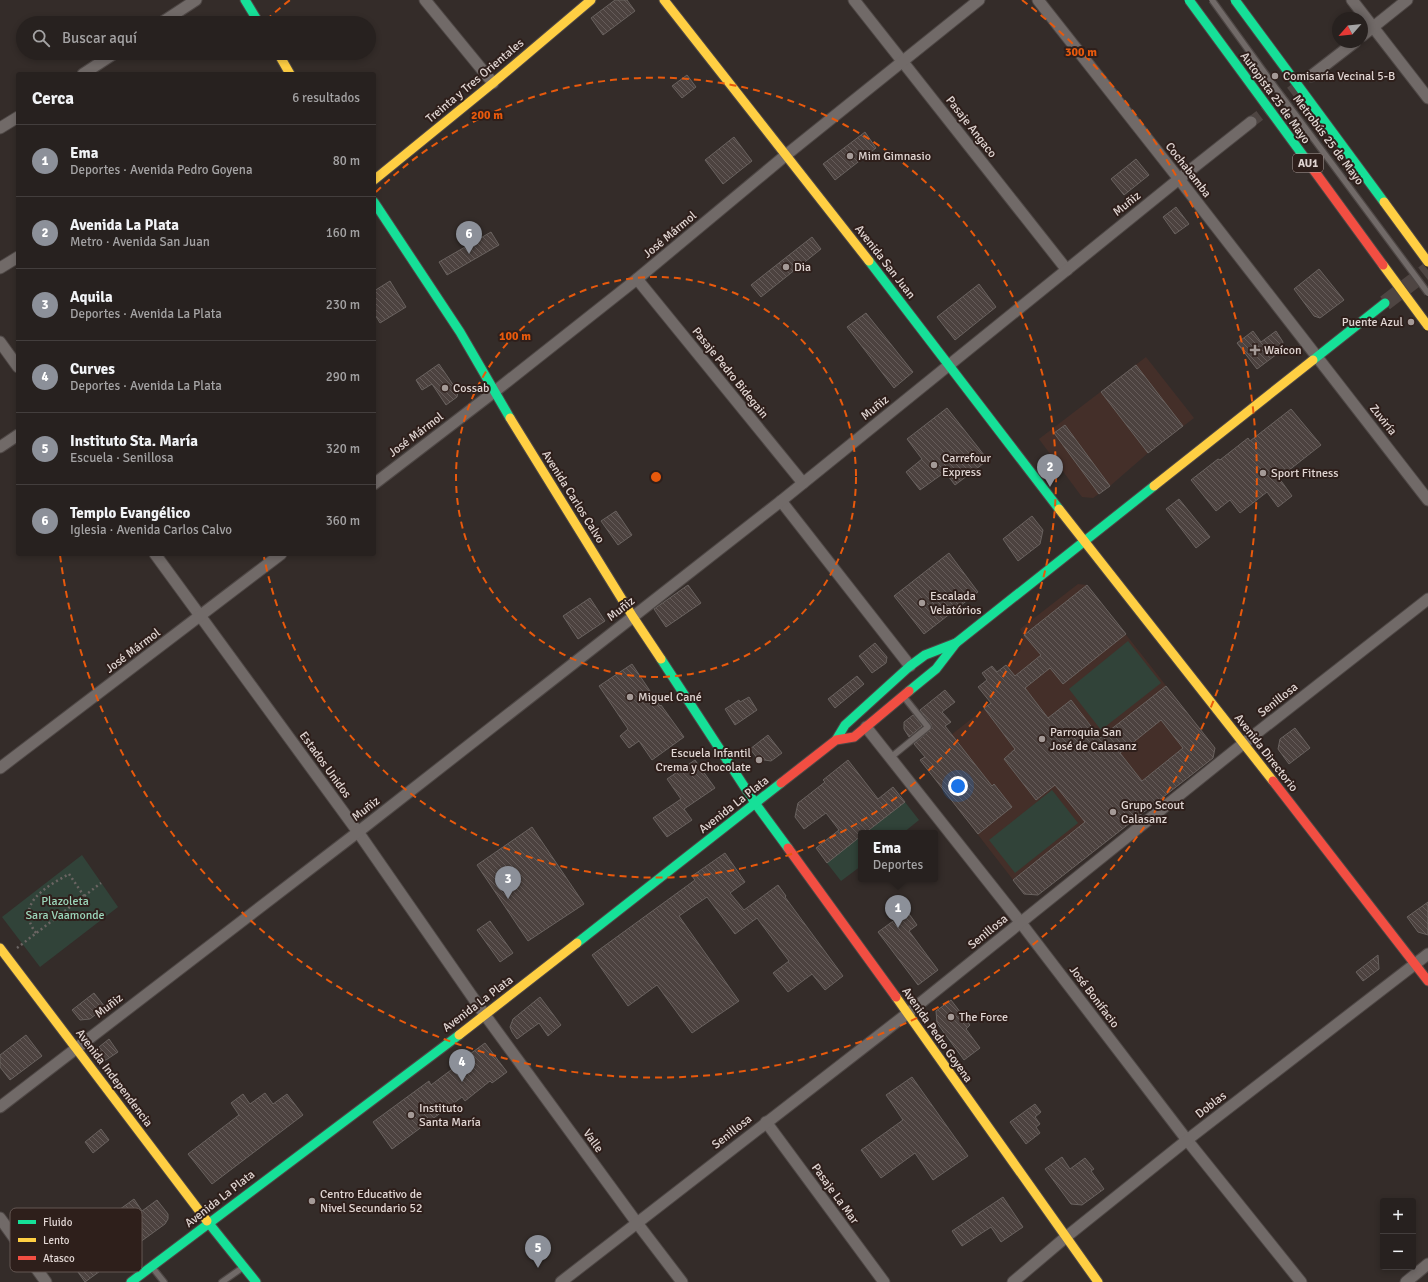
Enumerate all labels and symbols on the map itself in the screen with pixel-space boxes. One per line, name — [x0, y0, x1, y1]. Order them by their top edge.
north arrow — [1332, 12, 1368, 48]
street label: Treinta y Tres Orientales — [423, 36, 527, 126]
text: 300 m — [1065, 45, 1097, 60]
street label: Autopista 25 de Mayo — [1237, 49, 1313, 147]
place label: Comisaría Vecinal 5-B — [1283, 69, 1395, 84]
marker: Comisaría Vecinal 5-B — [1270, 71, 1280, 81]
street label: Metrobús 25 de Mayo — [1289, 92, 1367, 188]
street label: Pasaje Angaco — [942, 93, 1000, 161]
text: 200 m — [471, 108, 503, 123]
street label: Cochabamba — [1162, 139, 1214, 201]
place label: Mim Gimnasio — [858, 149, 931, 164]
marker: Mim Gimnasio — [845, 151, 855, 161]
road number: AU1 — [1293, 154, 1323, 172]
street label: Muñiz — [1110, 188, 1144, 220]
street label: José Mármol — [640, 208, 700, 262]
pin: 6 — [456, 221, 482, 254]
street label: Avenida San Juan — [851, 222, 919, 302]
place label: Dia — [794, 260, 811, 275]
marker: Dia — [781, 262, 791, 272]
place label: Puente Azul — [1342, 315, 1403, 330]
marker: Puente Azul — [1406, 317, 1416, 327]
street label: Pasaje Pedro Bidegain — [689, 324, 771, 422]
text: 100 m — [499, 329, 531, 344]
place label: Waícon — [1264, 343, 1302, 358]
marker: Waícon — [1249, 344, 1261, 356]
place label: Cossab — [453, 381, 489, 396]
marker: Cossab — [440, 383, 450, 393]
street label: Muñiz — [858, 392, 892, 424]
street label: Zuviría — [1366, 401, 1400, 439]
street label: José Mármol — [386, 409, 447, 461]
street label: Avenida Carlos Calvo — [538, 448, 608, 546]
place label: Carrefour Express — [942, 451, 992, 480]
pin: 2 — [1037, 454, 1063, 487]
marker: Carrefour Express — [929, 460, 939, 470]
place label: Sport Fitness — [1271, 466, 1338, 481]
marker: Sport Fitness — [1258, 468, 1268, 478]
centre of rings — [649, 470, 663, 484]
place label: Escalada Velatórios — [930, 589, 982, 618]
street label: Muñiz — [604, 593, 638, 625]
marker: Escalada Velatórios — [917, 598, 927, 608]
street label: José Mármol — [103, 625, 164, 677]
street label: Senillosa — [1255, 680, 1301, 720]
place label: Miguel Cané — [638, 690, 702, 705]
marker: Miguel Cané — [625, 692, 635, 702]
street label: Avenida Directorio — [1231, 711, 1301, 795]
place label: Parroquia San José de Calasanz — [1050, 725, 1137, 754]
street label: Estados Unidos — [296, 729, 354, 801]
marker: Parroquia San José de Calasanz — [1037, 734, 1047, 744]
place label: Escuela Infantil Crema y Chocolate — [656, 746, 751, 775]
marker: Escuela Infantil Crema y Chocolate — [754, 755, 764, 765]
street label: Avenida La Plata — [696, 773, 772, 837]
your location — [948, 776, 968, 796]
street label: Muñiz — [349, 793, 383, 825]
place label: Grupo Scout Calasanz — [1121, 798, 1184, 827]
marker: Grupo Scout Calasanz — [1108, 807, 1118, 817]
pin: 3 — [495, 866, 521, 899]
park label: Plazoleta Sara Vaamonde — [25, 894, 105, 923]
pin: 1 — [885, 895, 911, 928]
street label: Senillosa — [965, 911, 1011, 953]
street label: José Bonifacio — [1066, 963, 1122, 1031]
street label: Avenida La Plata — [440, 972, 516, 1036]
street label: Avenida Pedro Goyena — [898, 984, 976, 1086]
street label: Muñiz — [92, 991, 126, 1021]
place label: The Force — [959, 1010, 1008, 1025]
marker: The Force — [946, 1012, 956, 1022]
street label: Avenida Independencia — [72, 1026, 156, 1130]
pin: 4 — [449, 1049, 475, 1082]
street label: Doblas — [1193, 1088, 1229, 1122]
place label: Instituto Santa María — [419, 1101, 481, 1130]
marker: Instituto Santa María — [406, 1110, 416, 1120]
street label: Senillosa — [709, 1112, 755, 1152]
street label: Valle — [579, 1126, 607, 1156]
street label: Pasaje La Mar — [808, 1161, 862, 1228]
street label: Avenida La Plata — [182, 1167, 258, 1231]
place label: Centro Educativo de Nivel Secundario 52 — [320, 1187, 422, 1216]
marker: Centro Educativo de Nivel Secundario 52 — [307, 1196, 317, 1206]
legend — [10, 1208, 142, 1272]
text: Fluido — [43, 1216, 73, 1229]
text: Lento — [43, 1234, 70, 1247]
pin: 5 — [525, 1235, 551, 1268]
text: Atasco — [43, 1252, 75, 1265]

